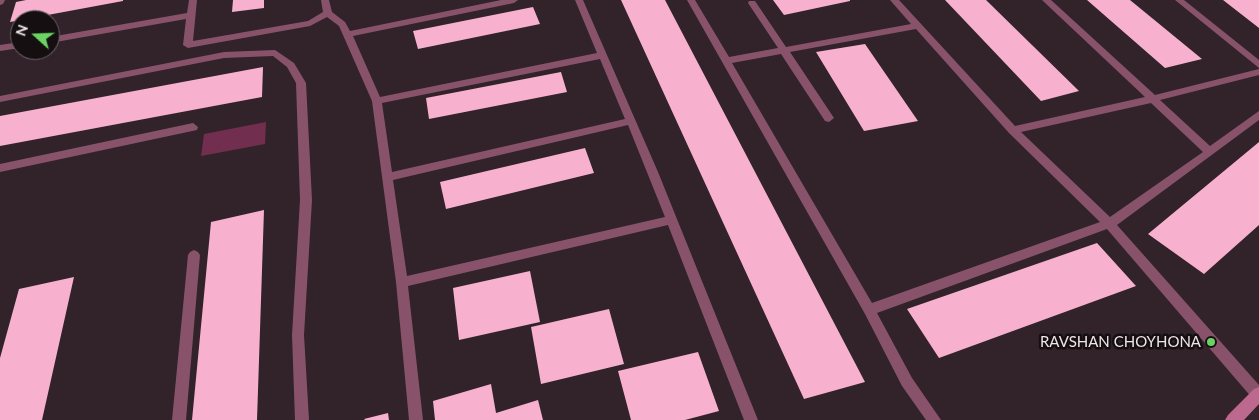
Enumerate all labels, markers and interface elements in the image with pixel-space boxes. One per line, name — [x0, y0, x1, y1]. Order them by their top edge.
north arrow — [10, 10, 60, 60]
text: N — [12, 22, 31, 38]
place label: RAVSHAN CHOYHONA — [1040, 333, 1201, 351]
marker: RAVSHAN CHOYHONA — [1205, 336, 1217, 348]

